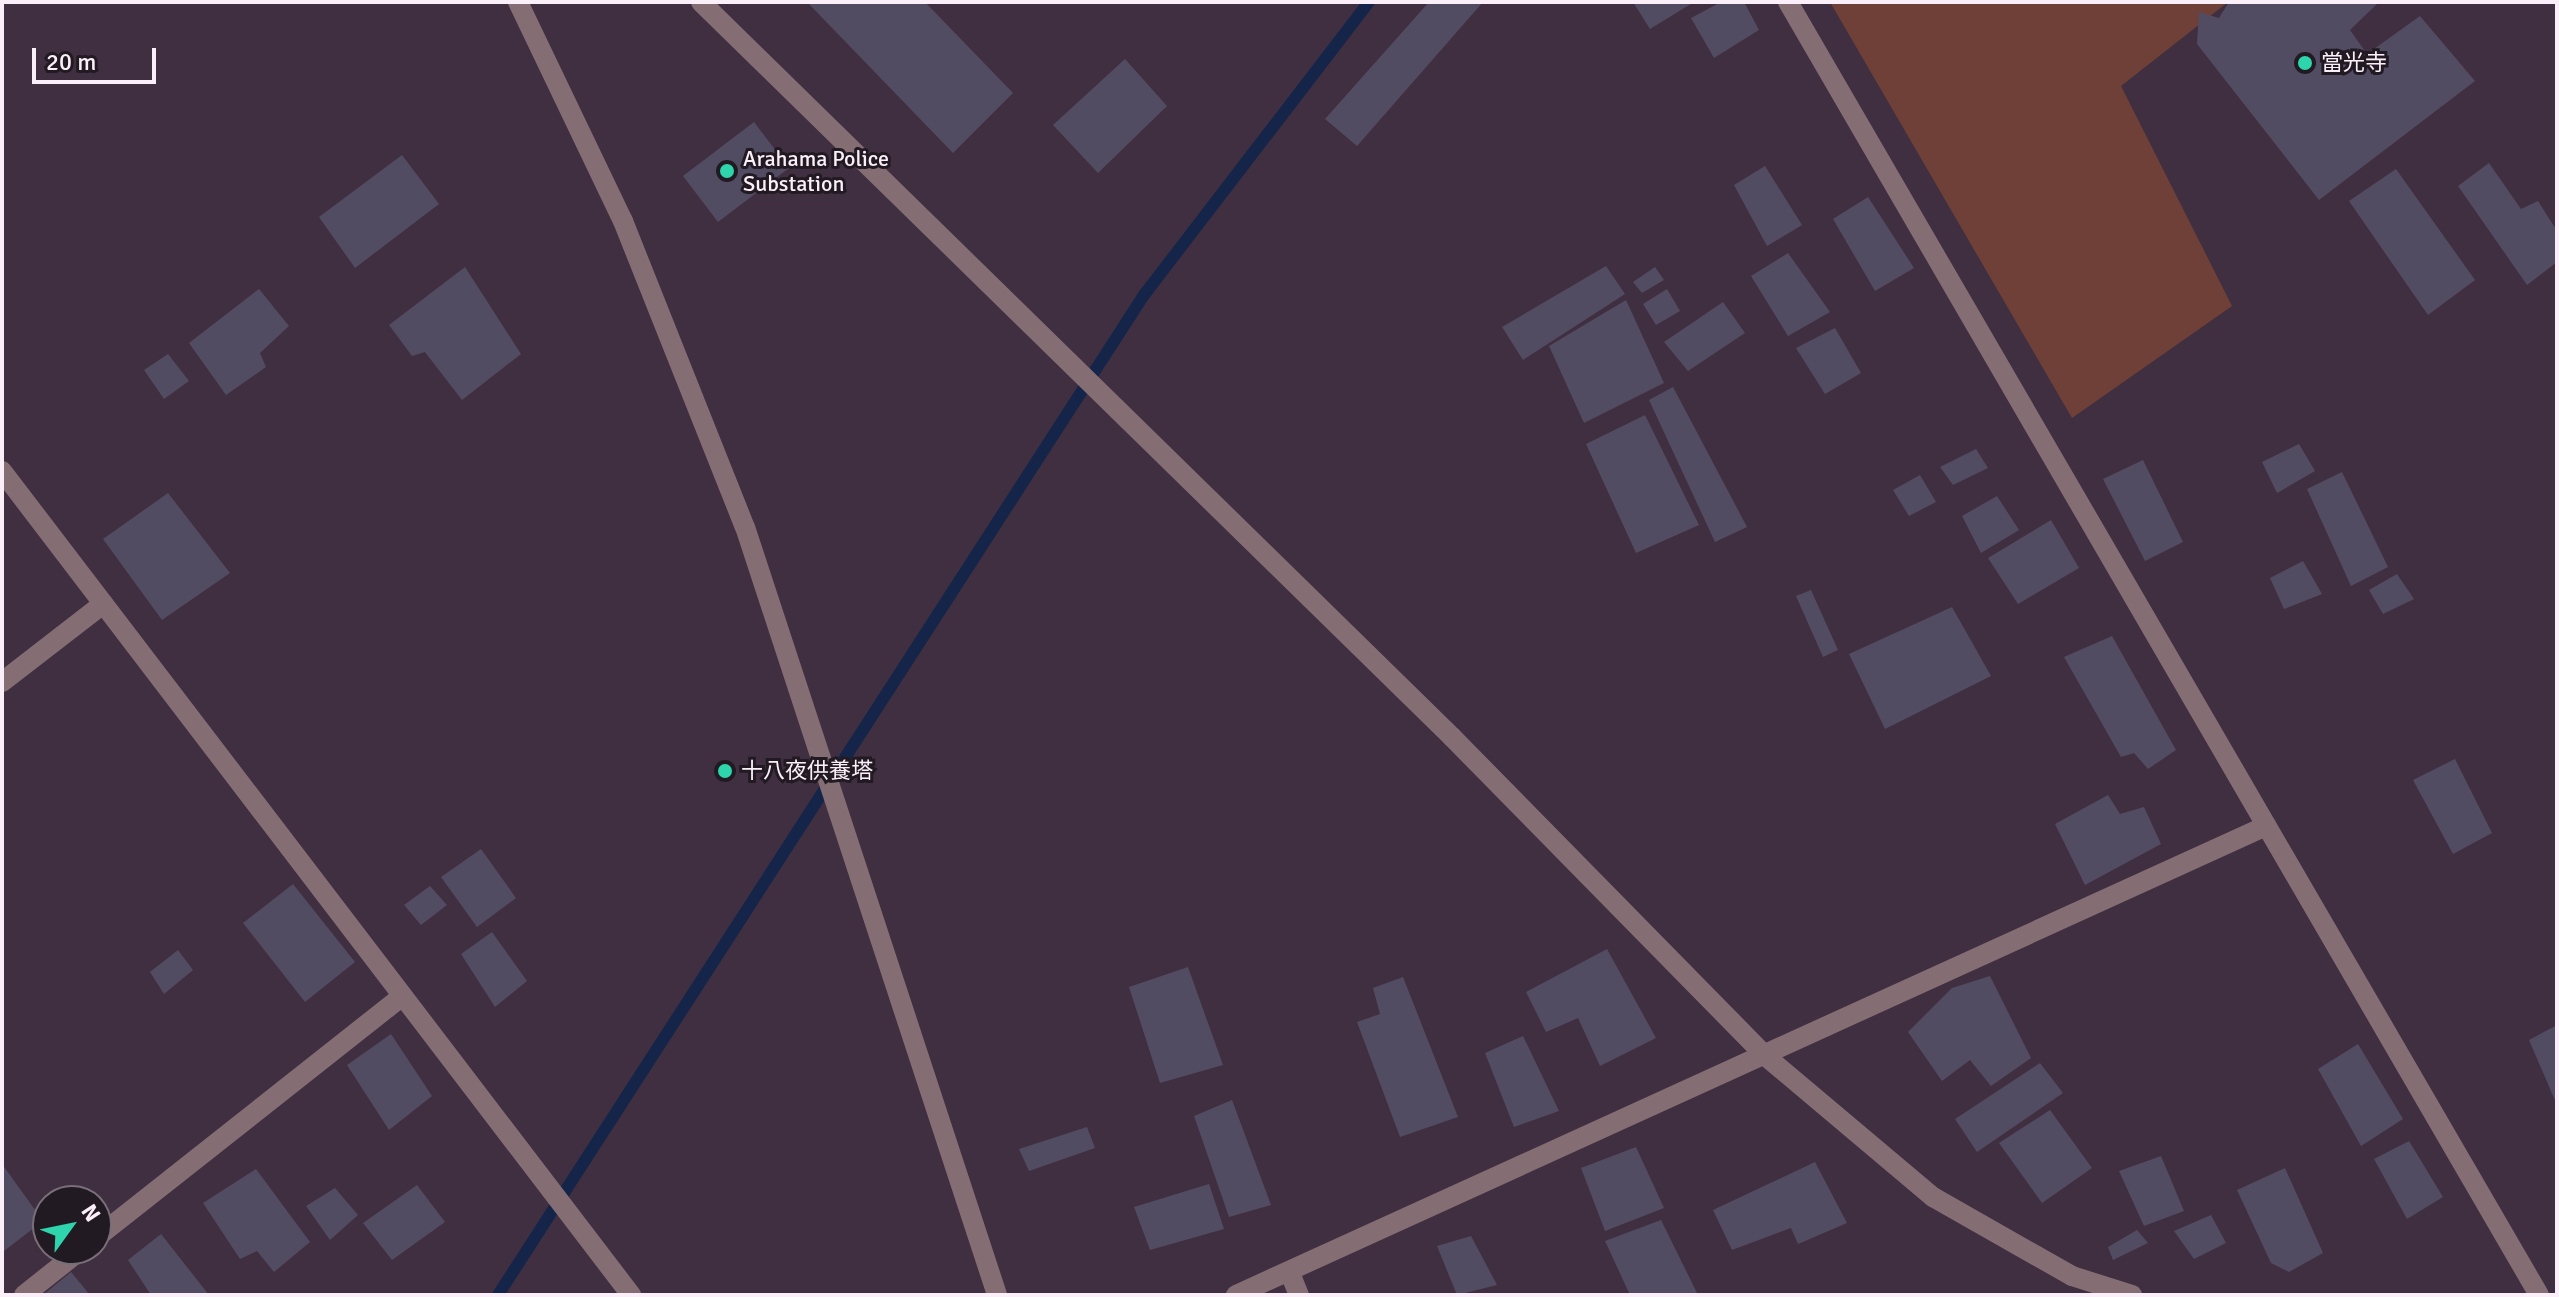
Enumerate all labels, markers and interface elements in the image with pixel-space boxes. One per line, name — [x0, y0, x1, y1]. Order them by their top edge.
scale bar — [36, 32, 160, 82]
text: 20 m — [46, 47, 96, 77]
place label: 當光寺 — [2321, 50, 2387, 76]
marker: 當光寺 — [2296, 54, 2314, 72]
place label: Arahama Police Substation — [743, 145, 889, 196]
marker: Arahama Police Substation — [718, 162, 736, 180]
place label: 十八夜供養塔 — [741, 758, 873, 784]
marker: 十八夜供養塔 — [716, 762, 734, 780]
north arrow — [32, 1185, 112, 1265]
text: N — [75, 1199, 106, 1227]

